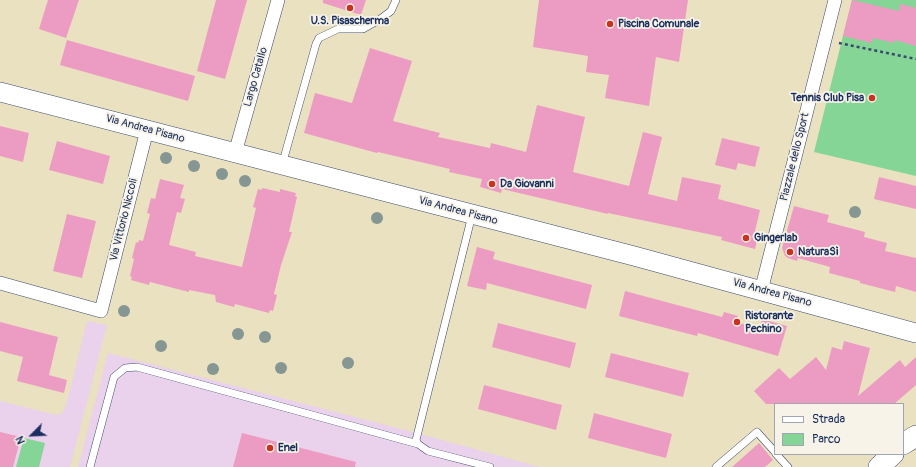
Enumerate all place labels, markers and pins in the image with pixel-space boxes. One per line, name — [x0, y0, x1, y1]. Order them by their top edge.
marker: U.S. Pisascherma — [345, 3, 355, 13]
place label: U.S. Pisascherma — [311, 14, 389, 28]
place label: Piscina Comunale — [618, 17, 699, 31]
marker: Piscina Comunale — [605, 19, 615, 29]
place label: Tennis Club Pisa — [791, 91, 864, 105]
marker: Tennis Club Pisa — [867, 93, 877, 103]
place label: Da Giovanni — [500, 177, 554, 191]
marker: Da Giovanni — [487, 179, 497, 189]
place label: Gingerlab — [754, 231, 797, 245]
marker: Gingerlab — [741, 233, 751, 243]
place label: NaturaSì — [798, 245, 838, 259]
marker: NaturaSì — [785, 247, 795, 257]
place label: Ristorante Pechino — [745, 309, 793, 335]
marker: Ristorante Pechino — [732, 317, 742, 327]
place label: Enel — [278, 441, 298, 455]
marker: Enel — [265, 443, 275, 453]

